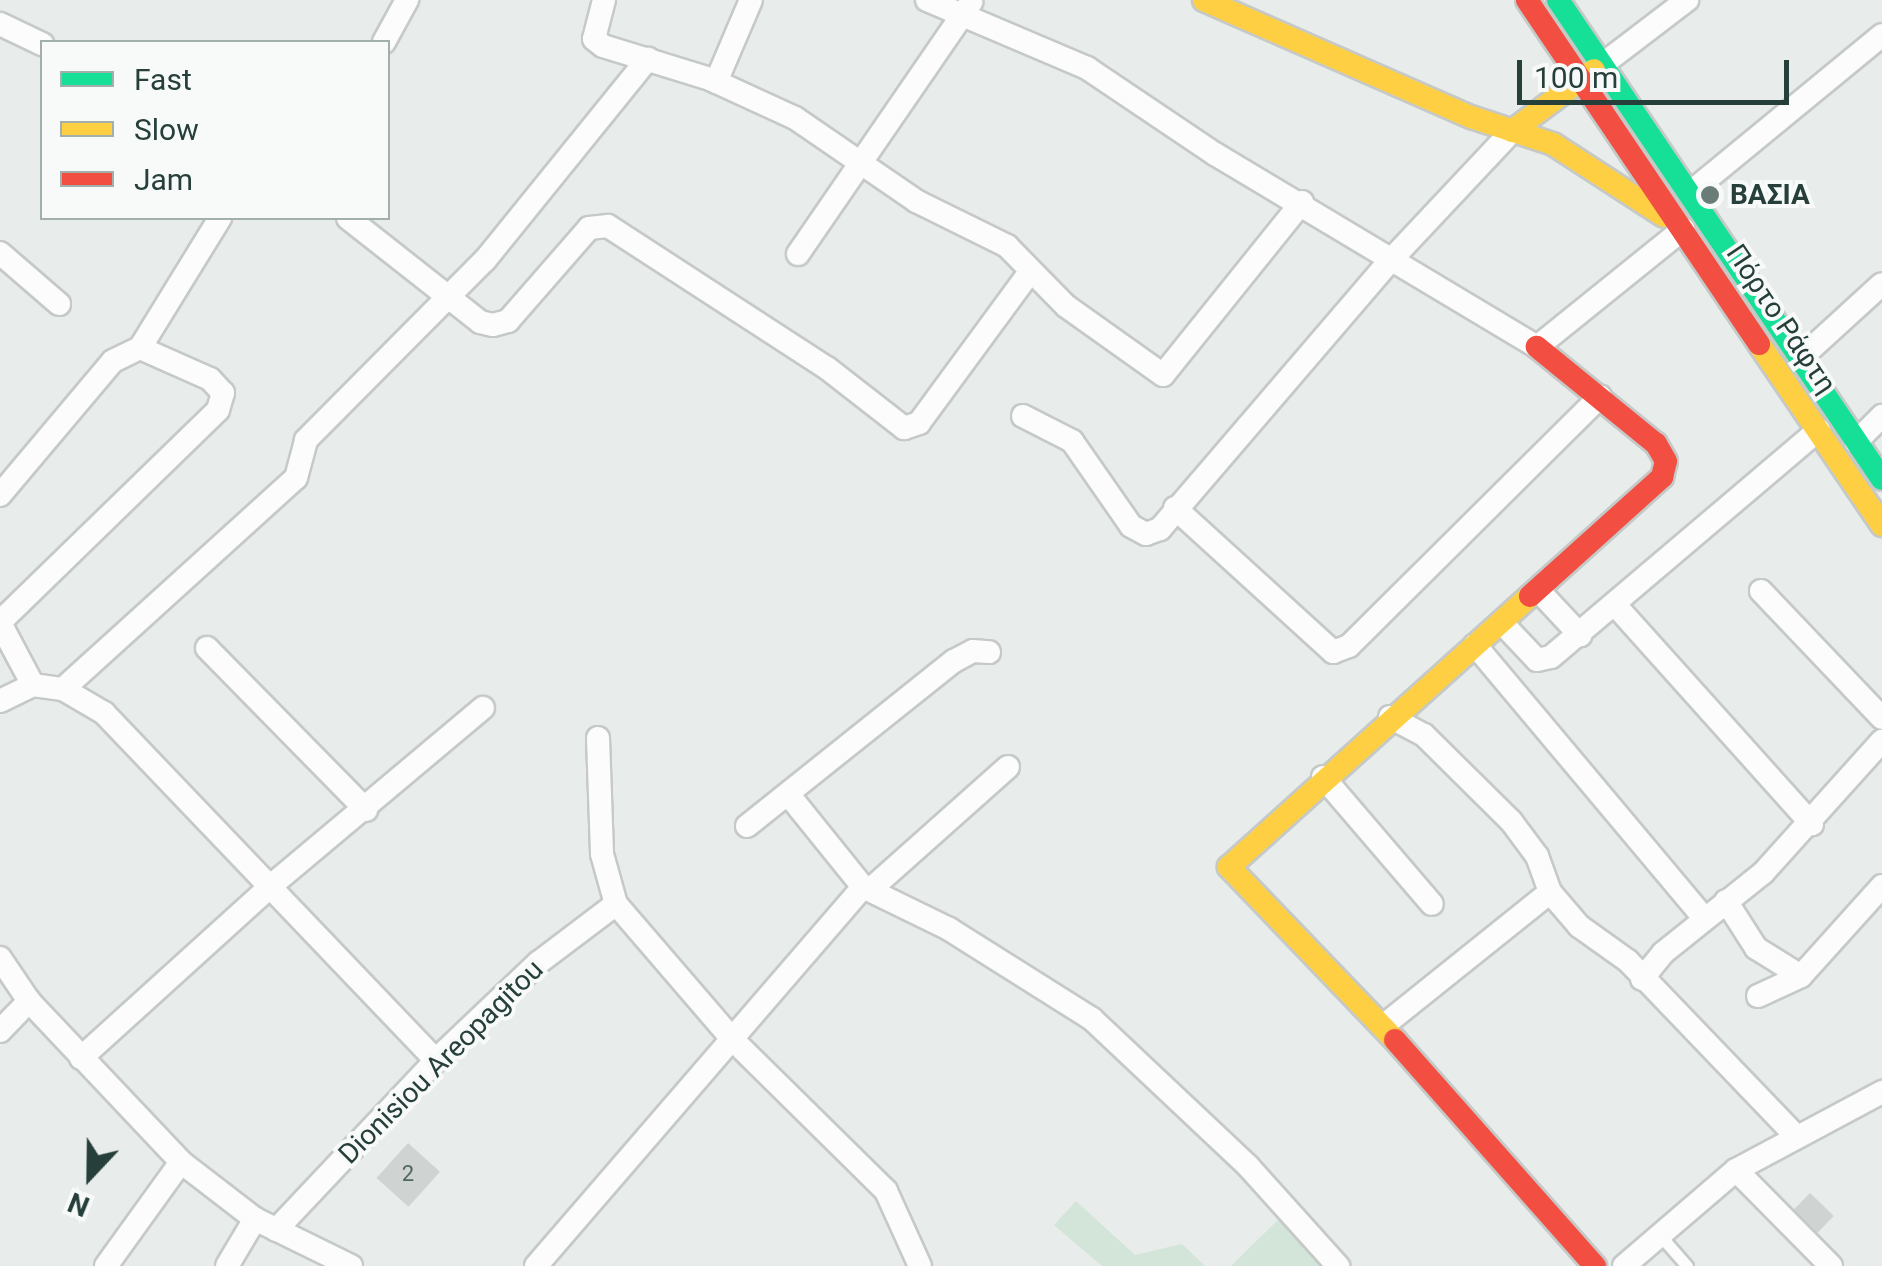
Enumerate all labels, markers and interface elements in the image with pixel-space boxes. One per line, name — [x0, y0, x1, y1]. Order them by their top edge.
legend — [40, 40, 390, 220]
scale bar — [1522, 40, 1794, 102]
text: 100 m — [1534, 60, 1618, 95]
text: Fast — [134, 62, 192, 97]
text: Slow — [134, 112, 199, 147]
text: Jam — [134, 162, 193, 197]
place label: ΒΑΣΙΑ — [1730, 178, 1810, 212]
marker: ΒΑΣΙΑ — [1699, 184, 1721, 206]
street label: Πόρτο Ράφτη — [1719, 238, 1843, 400]
street label: Dionisiou Areopagitou — [332, 953, 550, 1171]
north arrow — [40, 1126, 140, 1226]
house number: 2 — [402, 1161, 414, 1187]
text: N — [63, 1185, 94, 1223]

